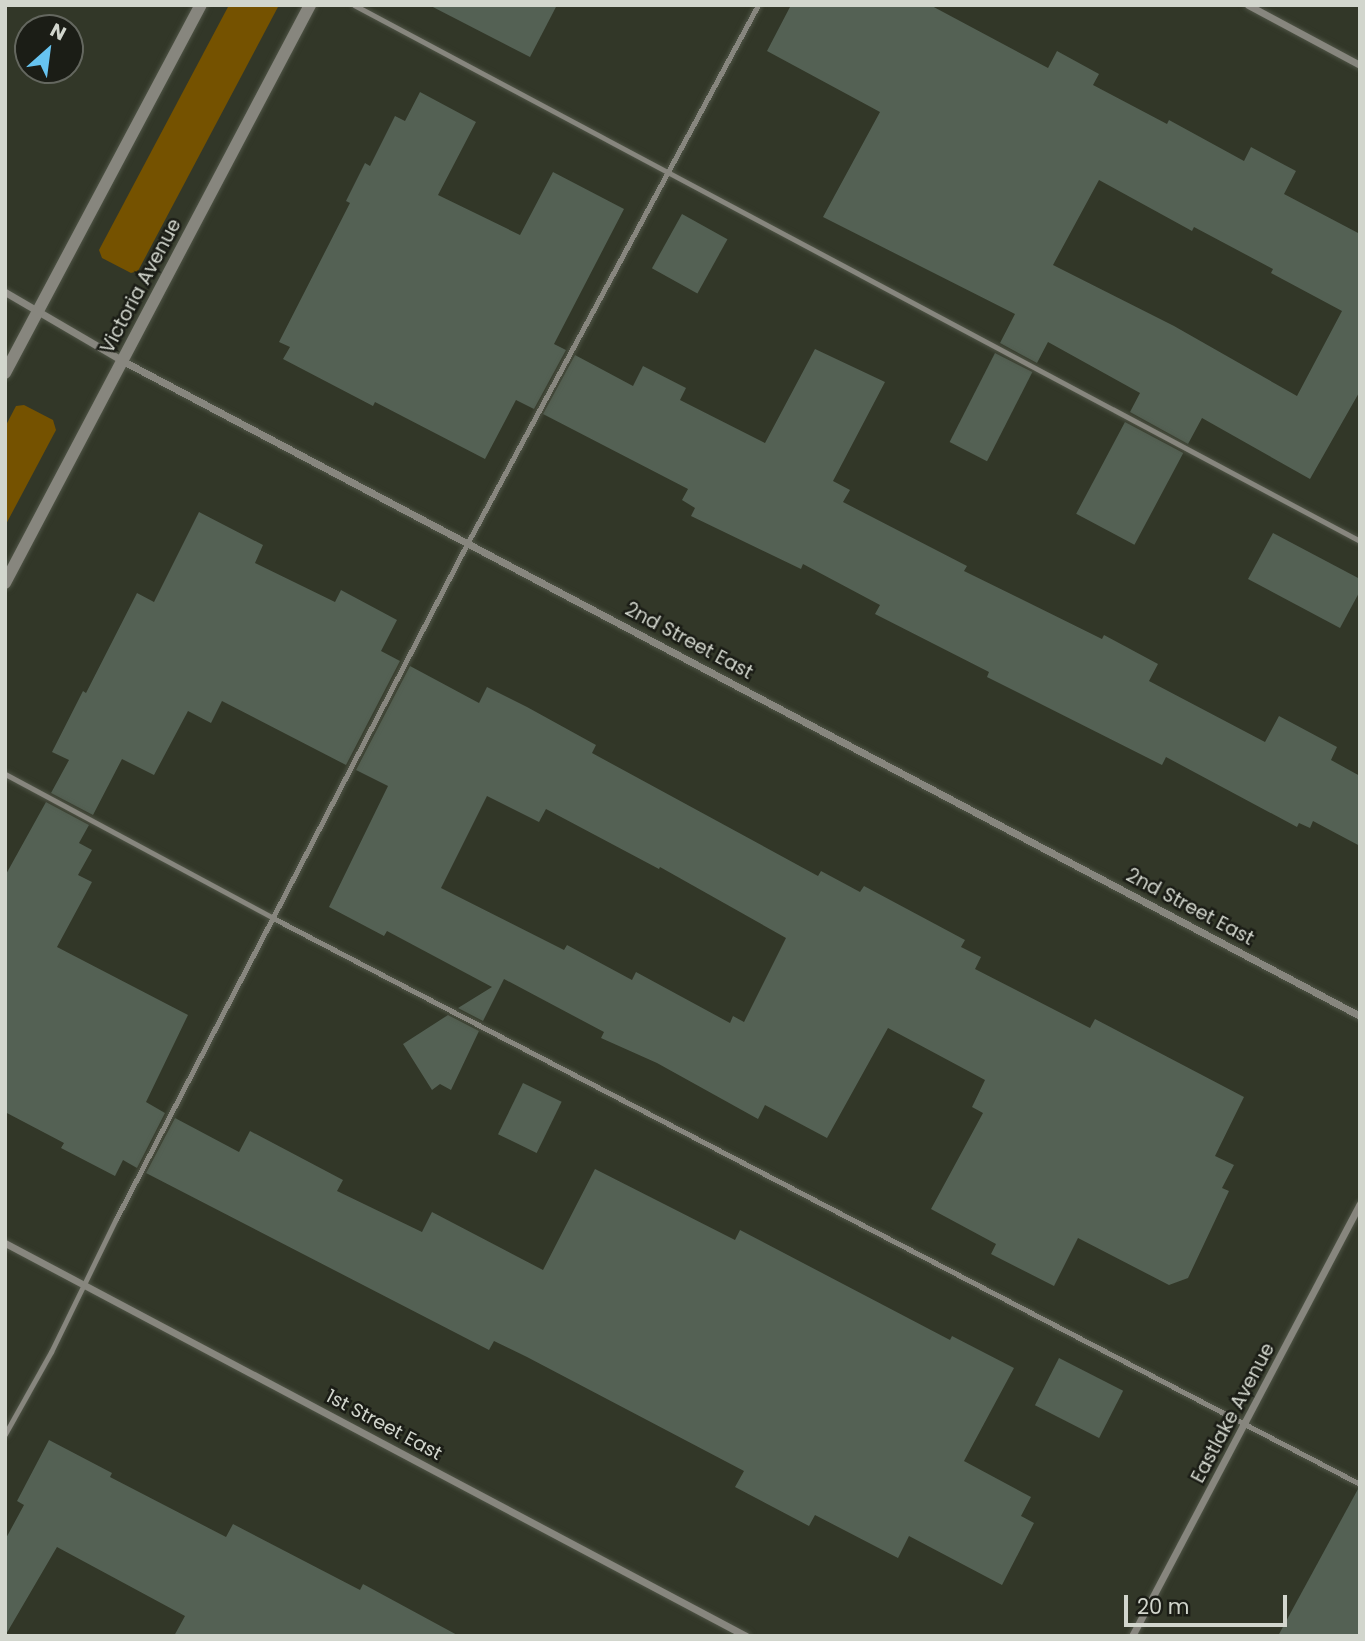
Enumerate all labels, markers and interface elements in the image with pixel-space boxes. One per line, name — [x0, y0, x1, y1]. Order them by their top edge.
north arrow — [14, 14, 84, 84]
text: N — [45, 17, 71, 47]
street label: Victoria Avenue — [96, 215, 186, 357]
street label: 2nd Street East — [621, 598, 757, 684]
street label: 2nd Street East — [1122, 864, 1258, 950]
street label: Eastlake Avenue — [1187, 1339, 1279, 1487]
street label: 1st Street East — [322, 1385, 446, 1465]
scale bar — [1127, 1582, 1290, 1626]
text: 20 m — [1137, 1592, 1190, 1621]

